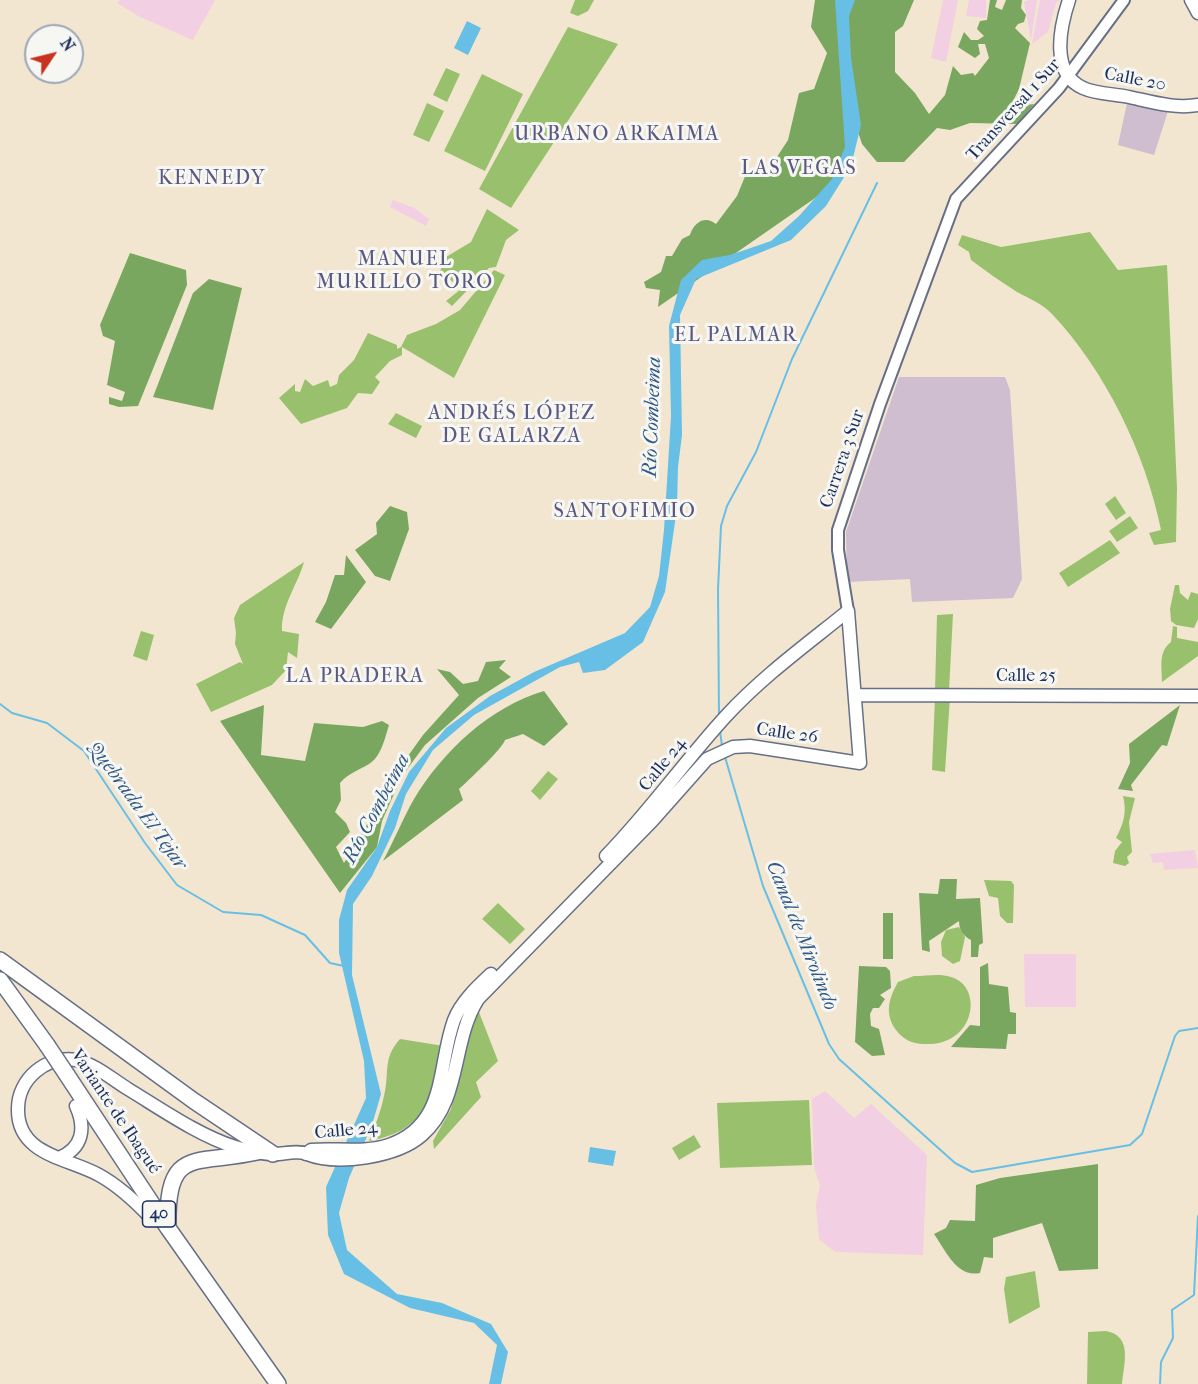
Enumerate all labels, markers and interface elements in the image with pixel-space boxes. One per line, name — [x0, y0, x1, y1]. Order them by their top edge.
north arrow — [24, 24, 84, 84]
text: N — [56, 34, 79, 55]
street label: Transversal 1 Sur — [962, 54, 1066, 166]
street label: Calle 20 — [1102, 63, 1168, 97]
district label: URBANO ARKAIMA — [514, 123, 720, 147]
district label: LAS VEGAS — [741, 157, 857, 181]
district label: KENNEDY — [158, 167, 266, 191]
district label: MANUEL MURILLO TORO — [316, 248, 494, 295]
district label: EL PALMAR — [674, 324, 798, 348]
water label: Río Combeima — [639, 357, 667, 477]
district label: ANDRÉS LÓPEZ DE GALARZA — [428, 402, 596, 449]
street label: Carrera 3 Sur — [816, 407, 870, 511]
district label: SANTOFIMIO — [554, 500, 696, 524]
district label: LA PRADERA — [286, 665, 424, 689]
street label: Calle 25 — [996, 666, 1056, 688]
street label: Calle 26 — [755, 719, 819, 749]
street label: Calle 24 — [635, 734, 691, 796]
water label: Quebrada El Tejar — [82, 737, 192, 875]
water label: Río Combeima — [338, 750, 416, 868]
water label: Canal de Mirolindo — [760, 858, 842, 1014]
street label: Variante de Ibagué — [65, 1045, 165, 1179]
street label: Calle 24 — [314, 1117, 378, 1145]
road number: 40 — [142, 1201, 176, 1227]

